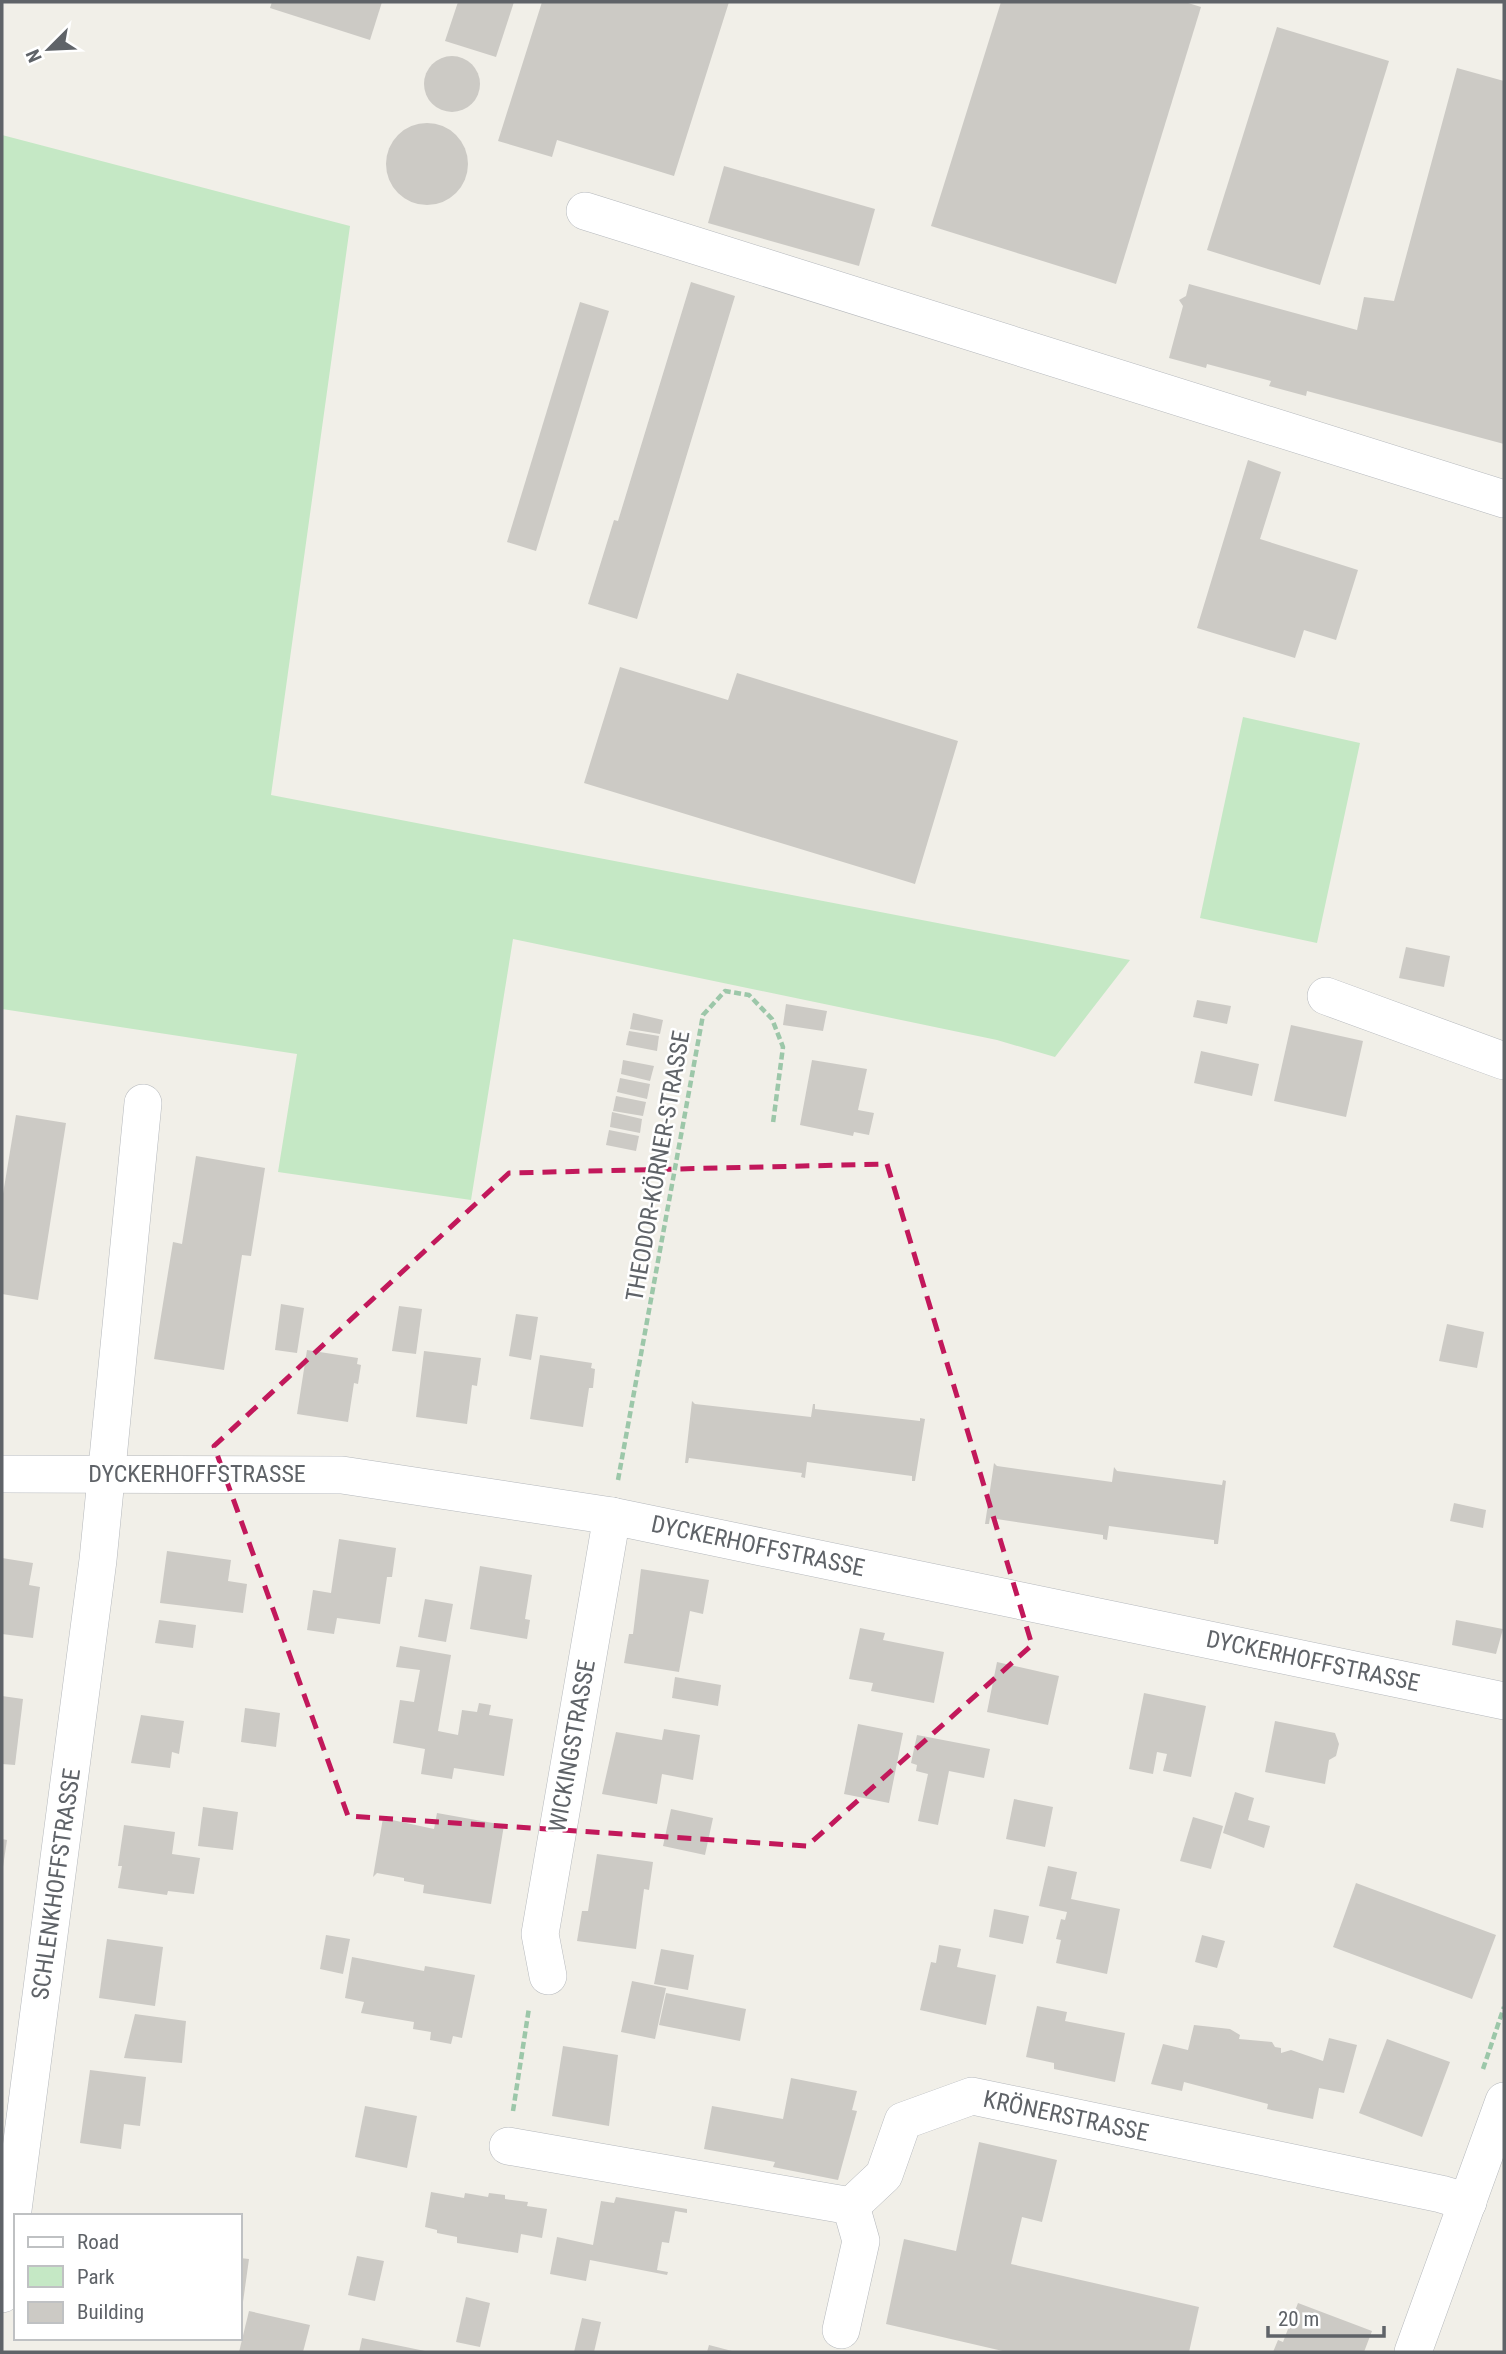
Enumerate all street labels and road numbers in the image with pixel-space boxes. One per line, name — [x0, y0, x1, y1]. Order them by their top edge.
street label: THEODOR-KÖRNER-STRASSE — [620, 1028, 696, 1303]
street label: DYCKERHOFFSTRASSE — [88, 1460, 306, 1488]
street label: DYCKERHOFFSTRASSE — [649, 1510, 867, 1582]
street label: DYCKERHOFFSTRASSE — [1204, 1625, 1422, 1697]
street label: WICKINGSTRASSE — [543, 1658, 601, 1834]
street label: SCHLENKHOFFSTRASSE — [26, 1767, 86, 2001]
street label: KRÖNERSTRASSE — [981, 2085, 1151, 2147]

